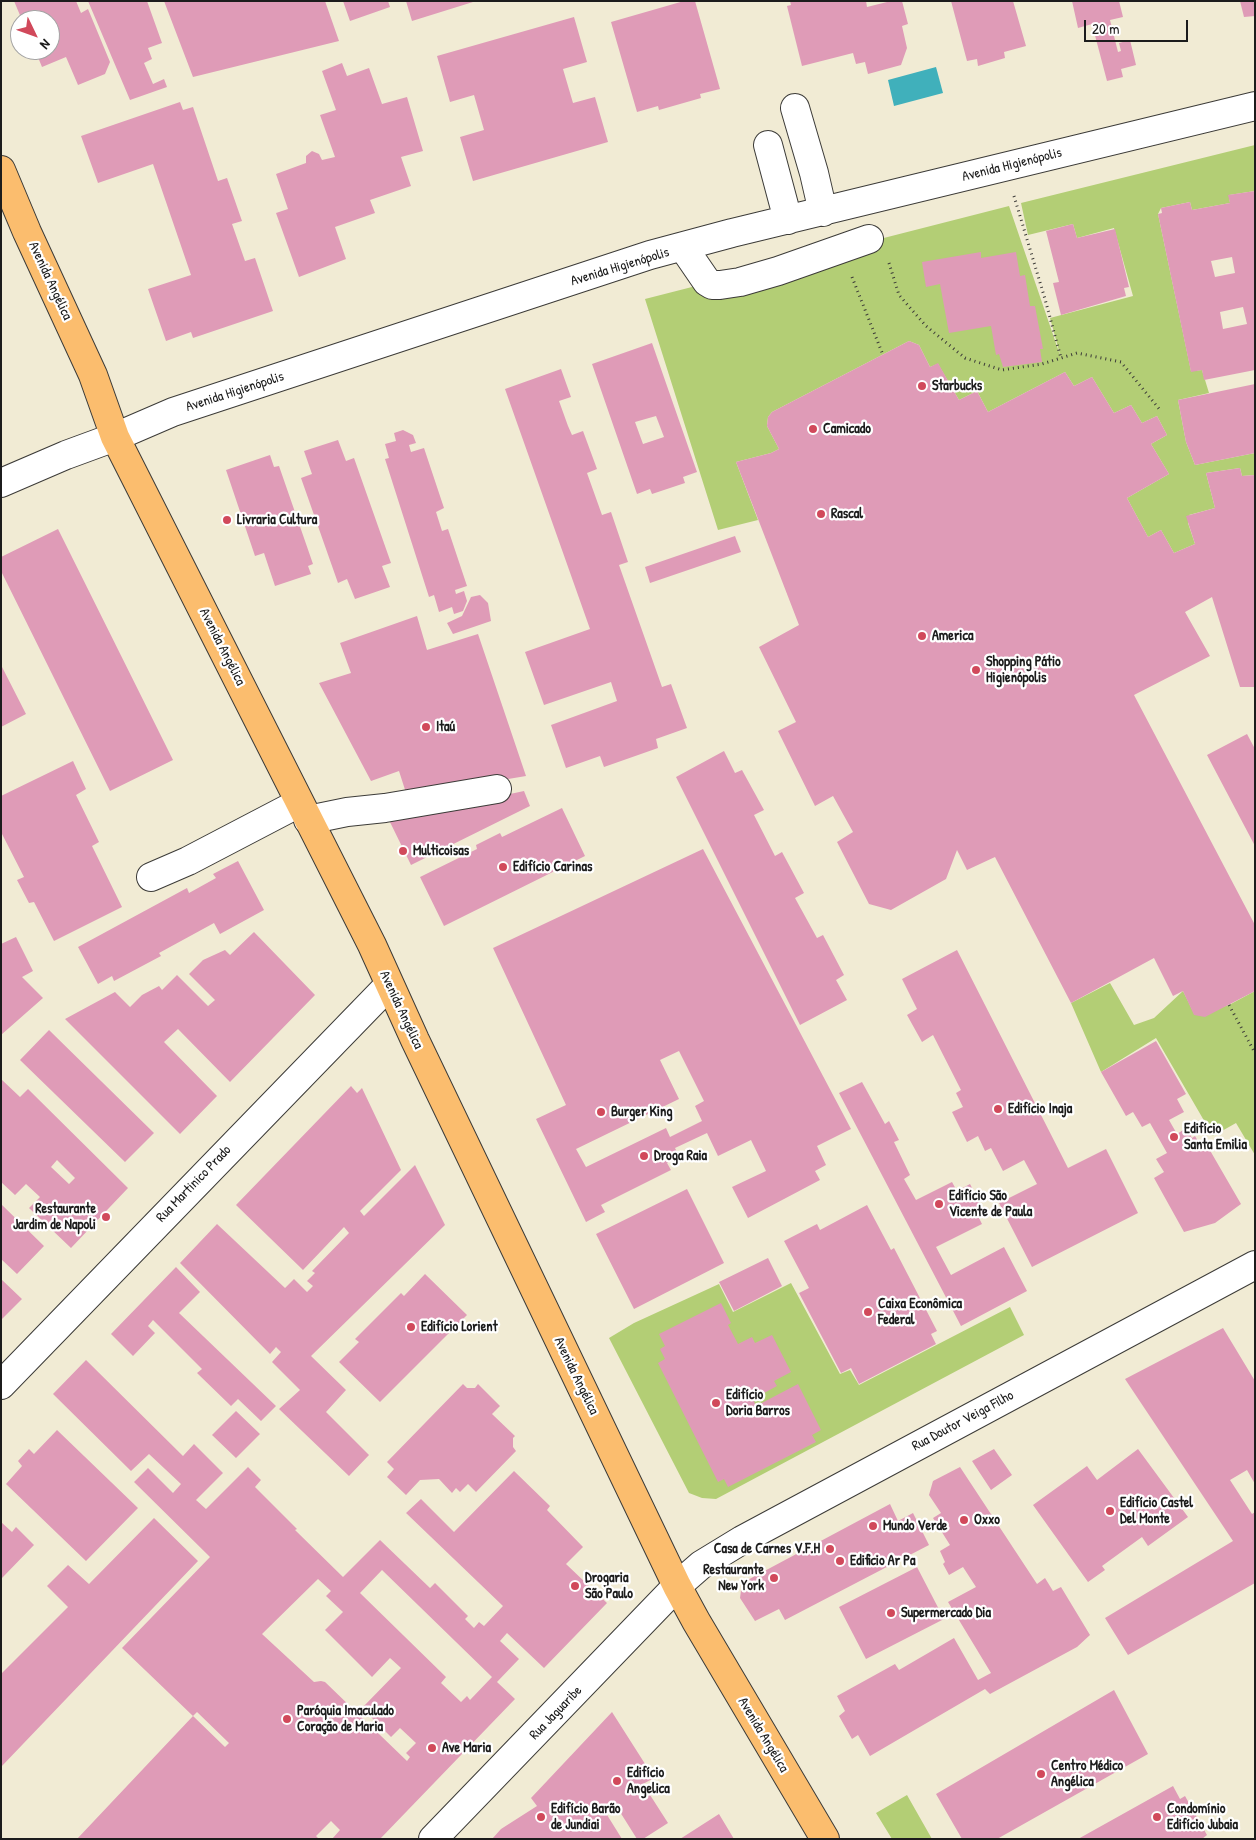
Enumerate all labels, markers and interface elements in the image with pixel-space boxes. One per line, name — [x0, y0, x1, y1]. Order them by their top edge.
north arrow — [10, 10, 60, 60]
scale bar — [1086, 10, 1190, 42]
text: 20 m — [1092, 18, 1119, 39]
text: N — [36, 36, 55, 54]
street label: Avenida Higienópolis — [960, 144, 1064, 186]
street label: Avenida Angélica — [25, 239, 75, 323]
street label: Avenida Higienópolis — [569, 244, 671, 290]
street label: Avenida Higienópolis — [184, 368, 286, 416]
place label: Starbucks — [932, 378, 982, 394]
marker: Starbucks — [916, 380, 928, 392]
place label: Camicado — [823, 421, 871, 437]
marker: Camicado — [807, 423, 819, 435]
place label: Rascal — [831, 506, 863, 522]
marker: Rascal — [815, 508, 827, 520]
place label: Livraria Cultura — [237, 512, 317, 528]
marker: Livraria Cultura — [221, 514, 233, 526]
street label: Avenida Angélica — [195, 606, 249, 688]
place label: America — [932, 628, 973, 644]
marker: America — [916, 630, 928, 642]
place label: Shopping Pátio Higienópolis — [986, 654, 1061, 686]
marker: Shopping Pátio Higienópolis — [970, 664, 982, 676]
place label: Itaú — [436, 719, 455, 735]
marker: Itaú — [420, 721, 432, 733]
place label: Multicoisas — [413, 843, 469, 859]
marker: Multicoisas — [397, 845, 409, 857]
place label: Edifício Carinas — [513, 859, 592, 875]
marker: Edifício Carinas — [497, 861, 509, 873]
street label: Avenida Angélica — [376, 968, 426, 1052]
place label: Edifício Inaja — [1008, 1101, 1072, 1117]
marker: Edifício Inaja — [992, 1103, 1004, 1115]
place label: Burger King — [611, 1104, 673, 1120]
marker: Burger King — [595, 1106, 607, 1118]
place label: Edifício Santa Emilia — [1184, 1121, 1247, 1154]
marker: Edifício Santa Emilia — [1168, 1131, 1180, 1143]
street label: Rua Martinico Prado — [153, 1142, 235, 1226]
place label: Droga Raia — [654, 1148, 707, 1164]
marker: Droga Raia — [638, 1150, 650, 1162]
place label: Edifício São Vicente de Paula — [949, 1188, 1032, 1220]
marker: Edifício São Vicente de Paula — [933, 1198, 945, 1210]
place label: Restaurante Jardim de Napoli — [13, 1201, 96, 1234]
marker: Restaurante Jardim de Napoli — [100, 1211, 112, 1223]
place label: Caixa Econômica Federal — [878, 1296, 962, 1328]
marker: Caixa Econômica Federal — [862, 1306, 874, 1318]
place label: Edifício Lorient — [421, 1319, 497, 1335]
marker: Edifício Lorient — [405, 1321, 417, 1333]
street label: Avenida Angélica — [550, 1334, 602, 1418]
place label: Edifício Doria Barros — [726, 1387, 790, 1420]
street label: Rua Doutor Veiga Filho — [909, 1387, 1017, 1455]
marker: Edifício Doria Barros — [710, 1397, 722, 1409]
place label: Edifício Castel Del Monte — [1120, 1495, 1193, 1528]
marker: Edifício Castel Del Monte — [1104, 1505, 1116, 1517]
place label: Oxxo — [974, 1512, 1000, 1528]
marker: Oxxo — [958, 1514, 970, 1526]
place label: Mundo Verde — [883, 1518, 947, 1534]
marker: Mundo Verde — [867, 1520, 879, 1532]
place label: Casa de Carnes V.F.H — [714, 1541, 820, 1557]
marker: Casa de Carnes V.F.H — [824, 1543, 836, 1555]
place label: Edificio Ar Pa — [850, 1553, 915, 1569]
marker: Edificio Ar Pa — [834, 1555, 846, 1567]
place label: Restaurante New York — [703, 1562, 764, 1594]
place label: Drogaria São Paulo — [585, 1570, 633, 1602]
marker: Restaurante New York — [768, 1572, 780, 1584]
marker: Drogaria São Paulo — [569, 1580, 581, 1592]
place label: Supermercado Dia — [901, 1605, 991, 1621]
marker: Supermercado Dia — [885, 1607, 897, 1619]
street label: Rua Jaguaribe — [526, 1683, 586, 1743]
street label: Avenida Angélica — [734, 1695, 792, 1775]
place label: Paróquia Imaculado Coração de Maria — [297, 1703, 394, 1735]
marker: Paróquia Imaculado Coração de Maria — [281, 1713, 293, 1725]
place label: Ave Maria — [442, 1740, 491, 1756]
marker: Ave Maria — [426, 1742, 438, 1754]
place label: Centro Médico Angélica — [1051, 1758, 1123, 1790]
place label: Edifício Angelica — [627, 1765, 670, 1798]
marker: Centro Médico Angélica — [1035, 1768, 1047, 1780]
marker: Edifício Angelica — [611, 1775, 623, 1787]
place label: Edifício Barão de Jundiai — [551, 1801, 620, 1834]
place label: Condomínio Edifício Jubaia — [1167, 1801, 1238, 1834]
marker: Edifício Barão de Jundiai — [535, 1811, 547, 1823]
marker: Condomínio Edifício Jubaia — [1151, 1811, 1163, 1823]

